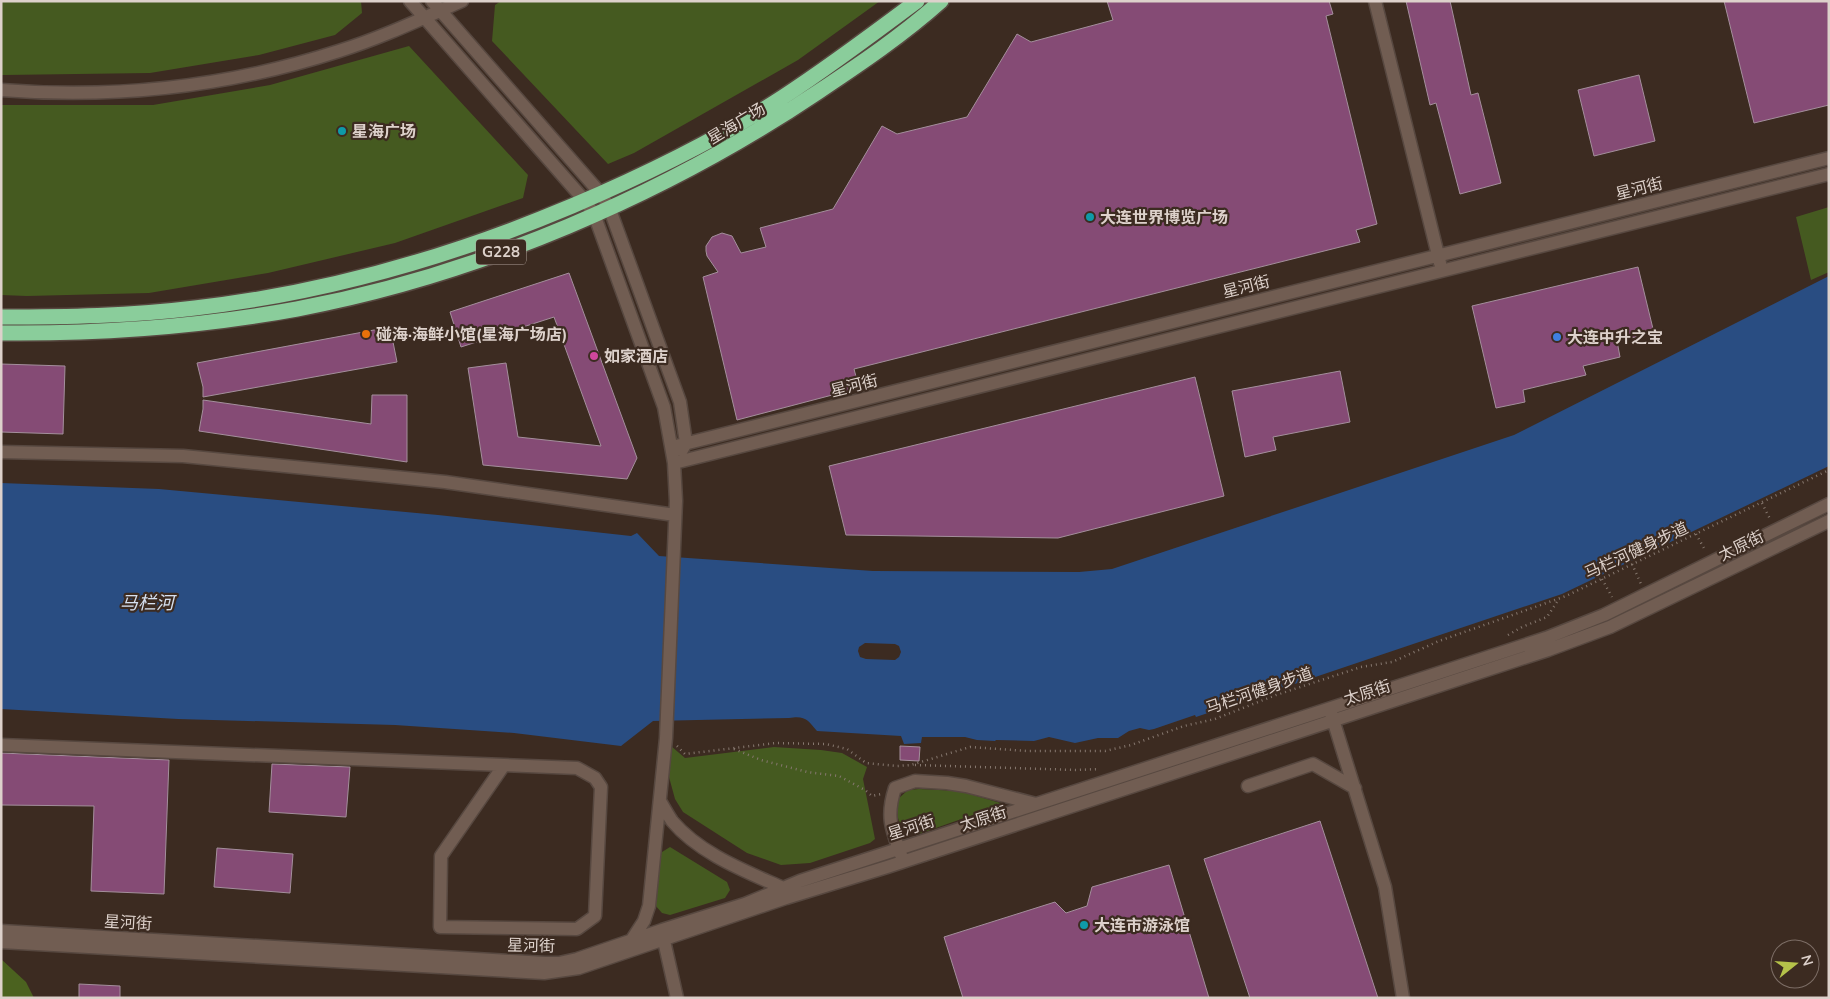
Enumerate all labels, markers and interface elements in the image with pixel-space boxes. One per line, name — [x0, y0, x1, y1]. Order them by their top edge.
street label: 星海广场 — [703, 98, 770, 150]
place label: 星海广场 — [352, 121, 416, 143]
marker: 星海广场 — [336, 125, 348, 137]
street label: 星河街 — [1613, 172, 1665, 205]
place label: 大连世界博览广场 — [1100, 207, 1228, 229]
marker: 大连世界博览广场 — [1084, 211, 1096, 223]
road number: G228 — [476, 240, 526, 264]
street label: 星河街 — [1220, 270, 1272, 303]
place label: 碰海·海鲜小馆(星海广场店) — [376, 324, 567, 346]
place label: 大连中升之宝 — [1567, 327, 1663, 349]
marker: 碰海·海鲜小馆(星海广场店) — [360, 328, 372, 340]
marker: 大连中升之宝 — [1551, 331, 1563, 343]
place label: 如家酒店 — [604, 346, 668, 368]
marker: 如家酒店 — [588, 350, 600, 362]
street label: 星河街 — [828, 369, 880, 402]
street label: 马栏河健身步道 — [1581, 517, 1692, 585]
street label: 太原街 — [1715, 525, 1768, 566]
water label: 马栏河 — [120, 591, 177, 615]
street label: 马栏河健身步道 — [1203, 662, 1316, 720]
street label: 太原街 — [1341, 675, 1394, 711]
street label: 太原街 — [957, 801, 1010, 837]
street label: 星河街 — [885, 810, 938, 846]
street label: 星河街 — [103, 911, 152, 935]
place label: 大连市游泳馆 — [1094, 915, 1190, 937]
marker: 大连市游泳馆 — [1078, 919, 1090, 931]
street label: 星河街 — [507, 935, 555, 957]
north arrow — [1770, 939, 1820, 989]
text: N — [1796, 953, 1818, 968]

